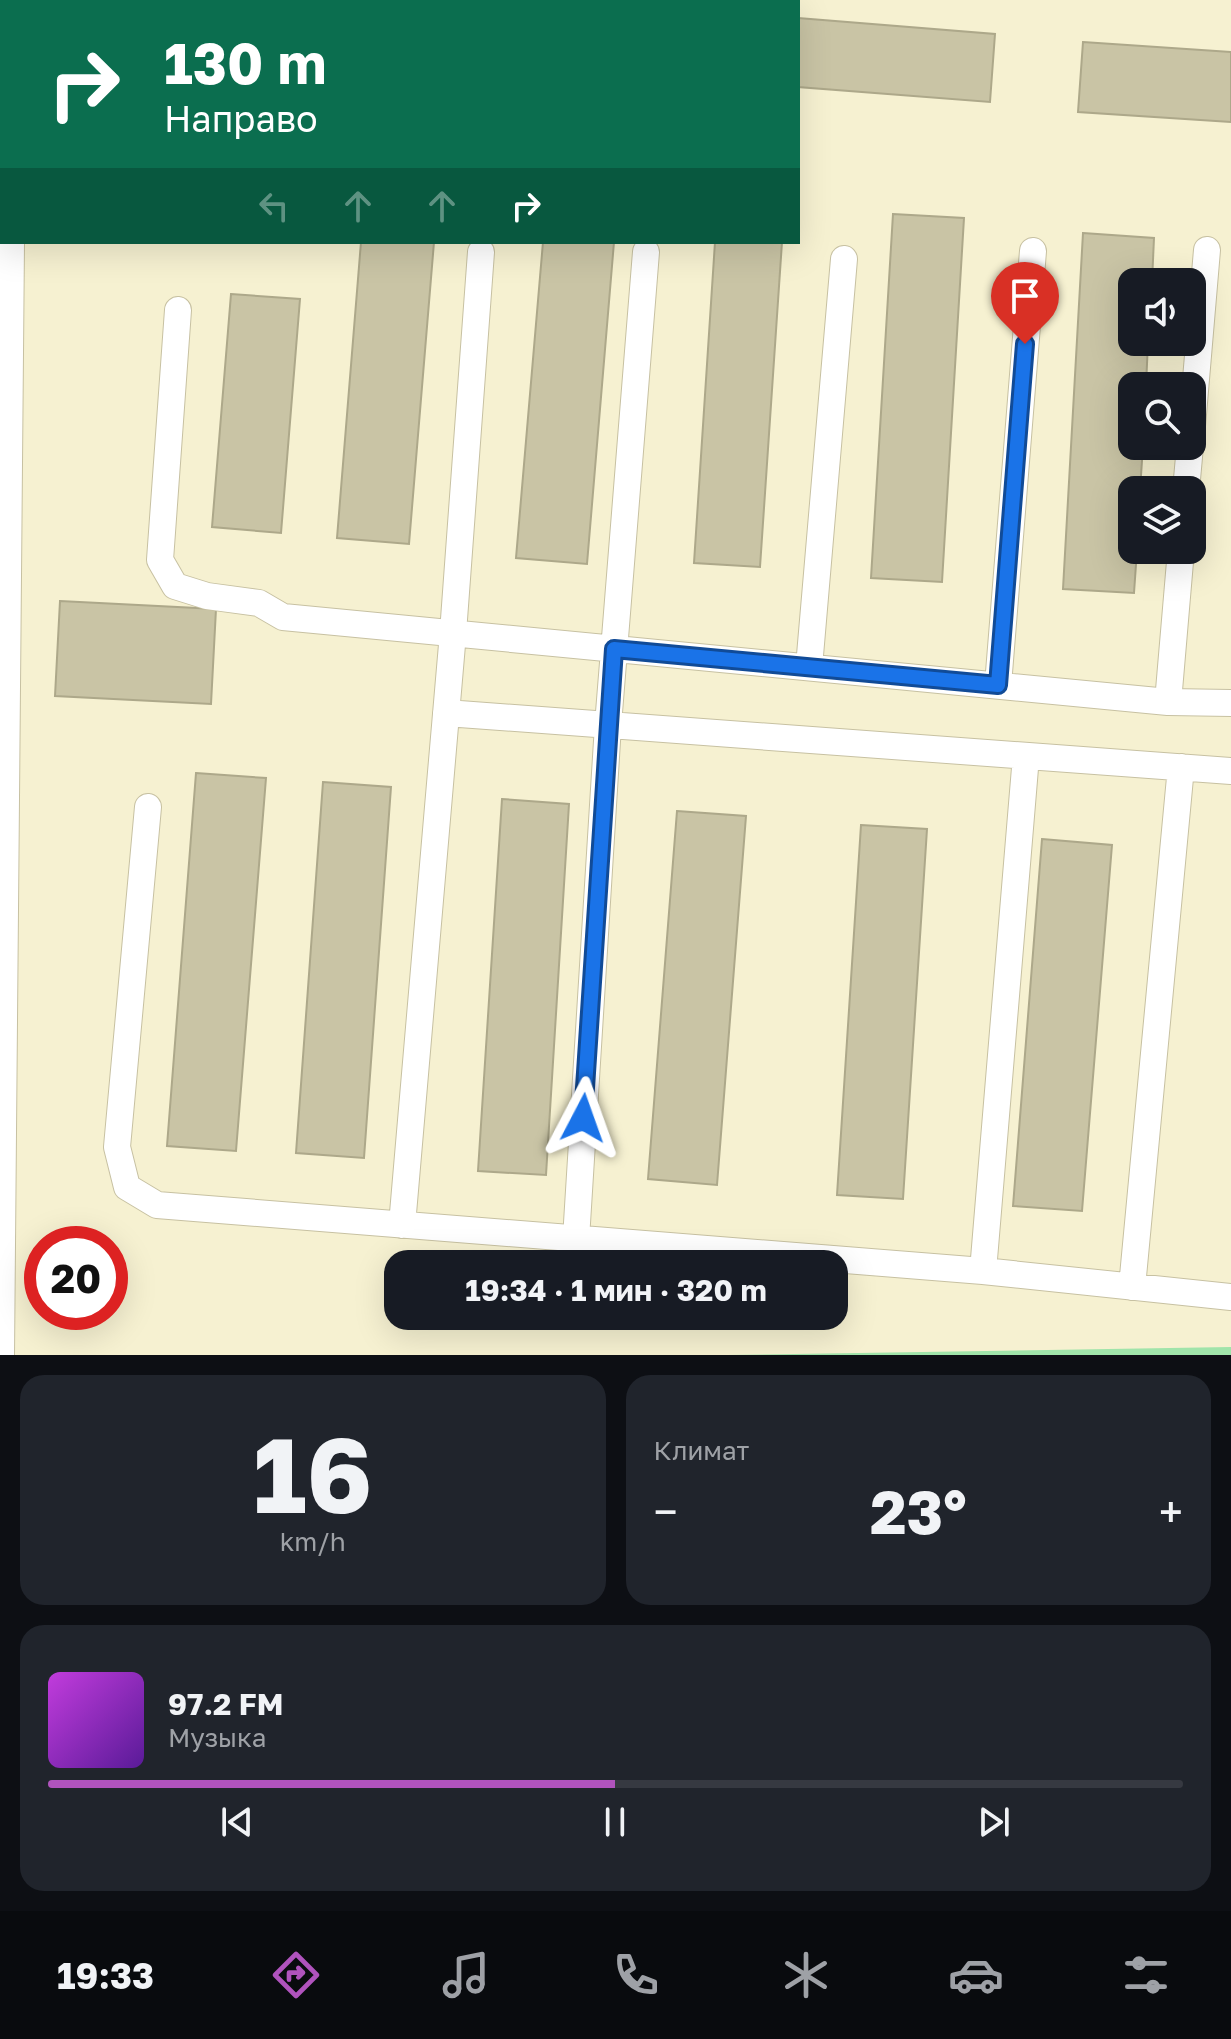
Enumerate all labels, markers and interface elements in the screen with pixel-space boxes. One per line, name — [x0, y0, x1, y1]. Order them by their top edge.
text: 130 m — [164, 29, 326, 96]
icon: right — [32, 32, 136, 136]
text: Направо — [164, 97, 318, 140]
icon: left — [252, 184, 296, 228]
icon: ahead — [336, 184, 380, 228]
icon: ahead — [420, 184, 464, 228]
icon: right — [504, 184, 548, 228]
pin — [991, 262, 1059, 344]
map controls — [1118, 268, 1206, 564]
button: sound — [1118, 268, 1206, 356]
icon: arrive — [1003, 274, 1047, 318]
button: search — [1118, 372, 1206, 460]
button: layers — [1118, 476, 1206, 564]
position arrow — [541, 1076, 625, 1160]
speed limit sign: 20 — [24, 1226, 128, 1330]
text: 19:34 · 1 мин · 320 m — [465, 1272, 767, 1308]
text: 16 — [253, 1411, 373, 1536]
text: Климат — [654, 1435, 749, 1466]
text: 23° — [870, 1475, 967, 1547]
text: − — [654, 1485, 678, 1538]
text: + — [1159, 1485, 1183, 1538]
text: km/h — [280, 1526, 346, 1557]
text: 97.2 FM — [168, 1686, 283, 1722]
text: Музыка — [168, 1722, 266, 1753]
icon: previous — [215, 1800, 259, 1844]
icon: pause — [593, 1800, 637, 1844]
icon: next — [972, 1800, 1016, 1844]
icon: directions — [268, 1947, 324, 2003]
icon: music — [438, 1947, 494, 2003]
icon: phone — [608, 1947, 664, 2003]
icon: climate — [778, 1947, 834, 2003]
icon: car — [948, 1947, 1004, 2003]
icon: filters — [1118, 1947, 1174, 2003]
text: 19:33 — [57, 1954, 154, 1997]

